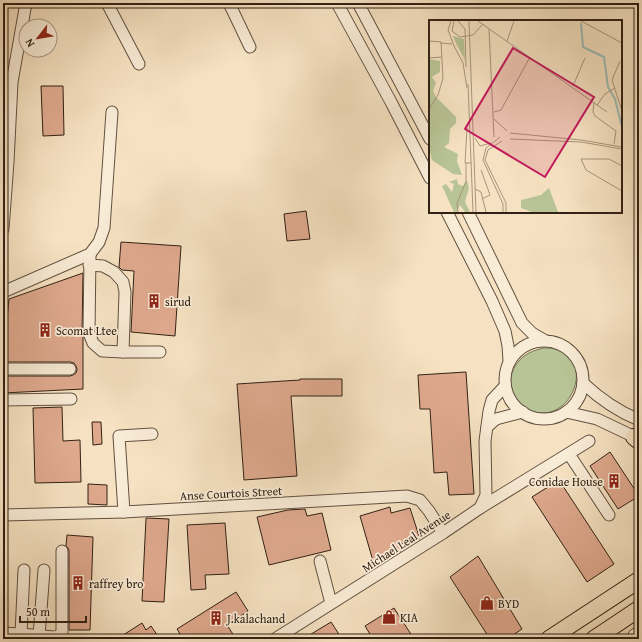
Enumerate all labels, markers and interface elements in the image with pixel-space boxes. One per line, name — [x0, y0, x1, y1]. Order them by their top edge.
north arrow — [18, 18, 58, 58]
inset map — [429, 20, 622, 213]
text: N — [20, 35, 38, 50]
building icon: sirud — [146, 293, 162, 309]
place label: sirud — [165, 293, 192, 310]
building icon: Scomat Ltee — [37, 322, 53, 338]
place label: Scomat Ltee — [56, 322, 117, 339]
place label: Conidae House — [529, 473, 603, 490]
building icon: Conidae House — [606, 473, 622, 489]
street label: Anse Courtois Street — [179, 482, 283, 504]
street label: Michael Leal Avenue — [358, 506, 454, 576]
building icon: raffrey bro — [70, 575, 86, 591]
place label: raffrey bro — [89, 575, 143, 592]
shop icon: BYD — [479, 595, 495, 611]
place label: BYD — [498, 595, 519, 612]
scale bar — [20, 598, 86, 624]
text: 50 m — [26, 603, 50, 620]
shop icon: KIA — [381, 609, 397, 625]
place label: KIA — [400, 609, 419, 626]
building icon: J.kalachand — [208, 610, 224, 626]
place label: J.kalachand — [225, 610, 286, 627]

